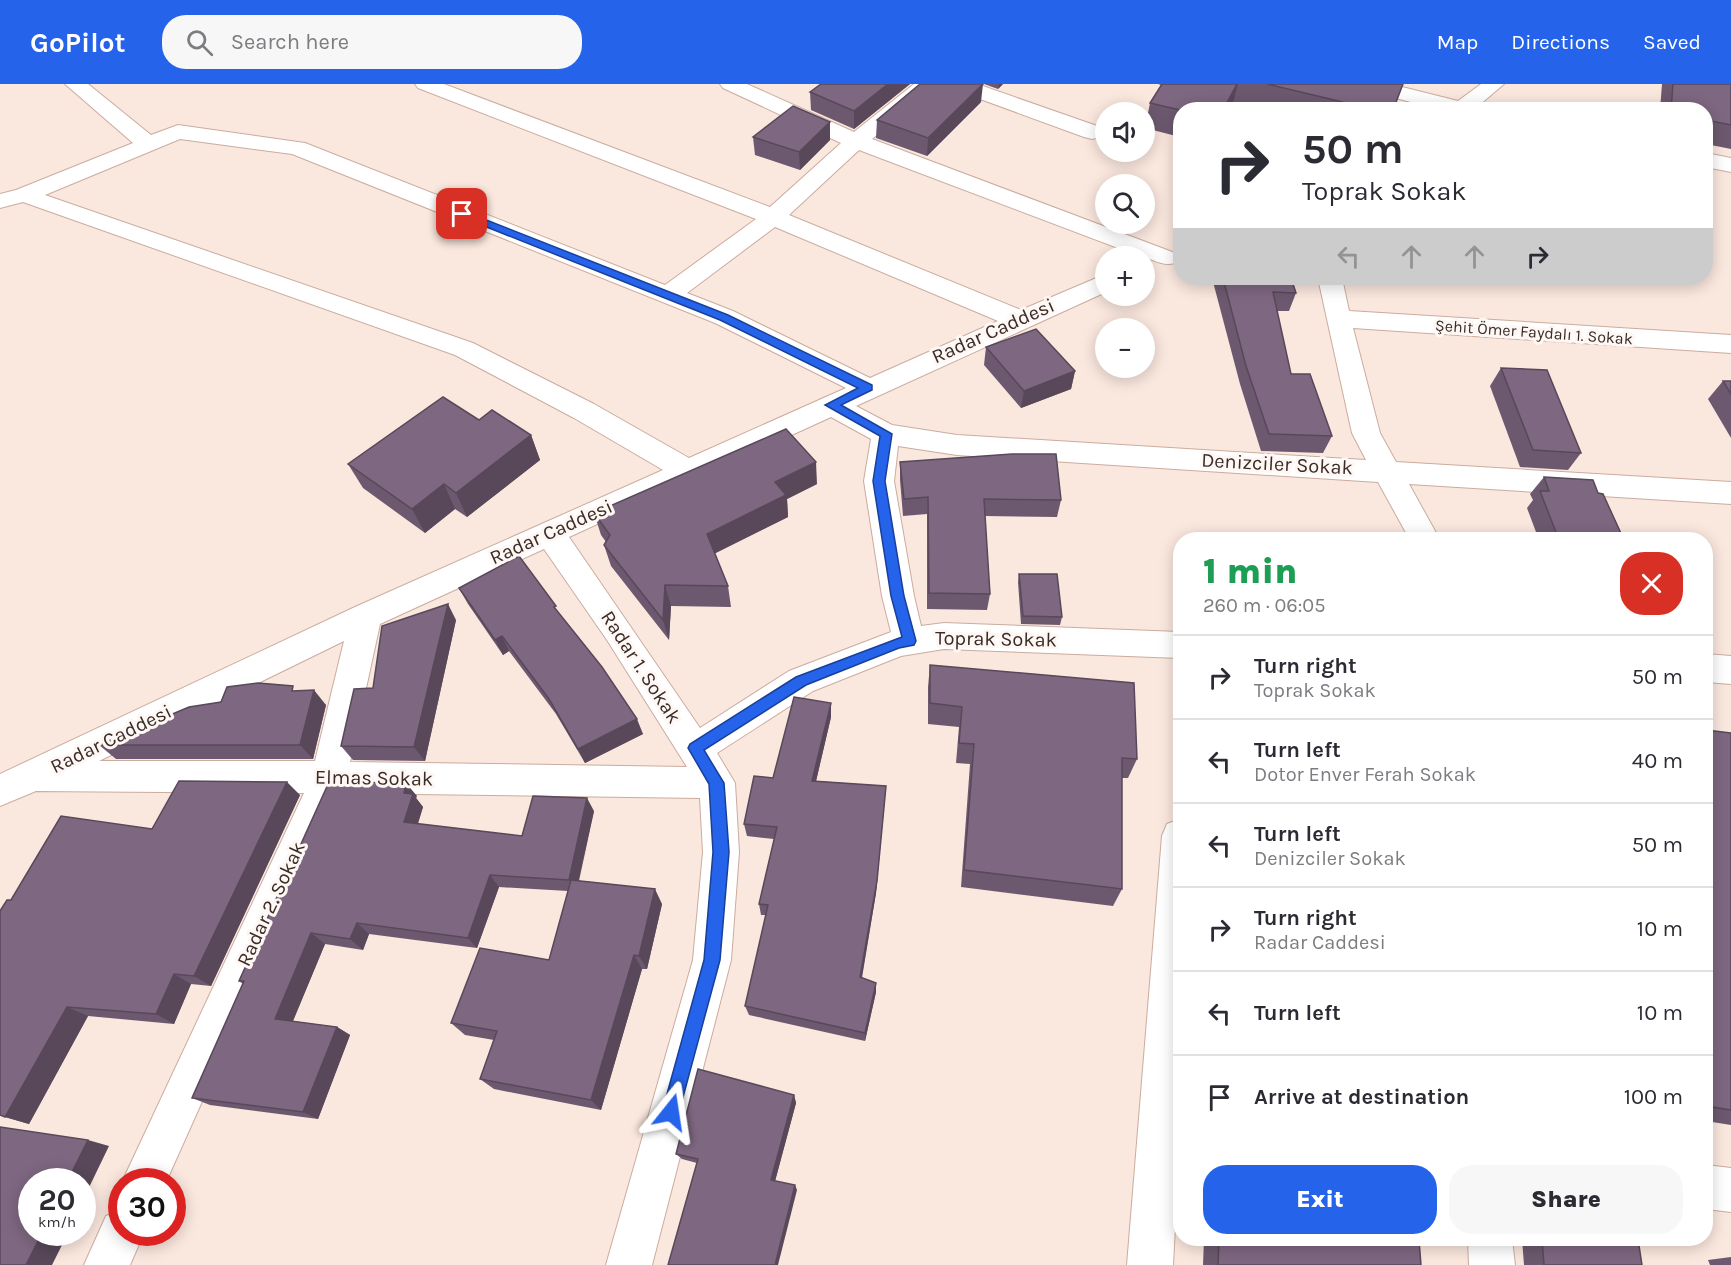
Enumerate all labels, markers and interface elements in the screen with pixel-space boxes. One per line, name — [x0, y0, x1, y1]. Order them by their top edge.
search box — [162, 15, 582, 69]
text: GoPilot — [30, 26, 126, 59]
icon: search — [183, 26, 216, 59]
text: Search here — [231, 29, 349, 55]
text: Map — [1437, 30, 1478, 54]
text: Directions — [1511, 30, 1610, 54]
text: Saved — [1643, 30, 1701, 54]
map controls — [1095, 102, 1155, 378]
button: sound — [1095, 102, 1155, 162]
text: 50 m — [1302, 124, 1404, 174]
icon: right — [1203, 126, 1281, 204]
button: search — [1095, 174, 1155, 234]
text: Toprak Sokak — [1302, 175, 1467, 207]
pin — [436, 188, 487, 239]
icon: arrive — [445, 197, 478, 230]
icon: left — [1332, 240, 1365, 273]
icon: ahead — [1395, 240, 1428, 273]
icon: ahead — [1458, 240, 1491, 273]
icon: right — [1521, 240, 1554, 273]
button: + — [1095, 246, 1155, 306]
street label: Radar Caddesi — [928, 294, 1058, 368]
street label: Şehit Ömer Faydalı 1. Sokak — [1435, 316, 1633, 348]
button: − — [1095, 318, 1155, 378]
street label: Denizciler Sokak — [1201, 449, 1353, 479]
street label: Radar Caddesi — [486, 495, 616, 569]
text: 1 min — [1203, 550, 1297, 592]
button: close — [1620, 552, 1683, 615]
text: 260 m · 06:05 — [1203, 594, 1326, 617]
street label: Radar 1. Sokak — [596, 606, 686, 728]
street label: Toprak Sokak — [935, 626, 1057, 652]
text: Turn right — [1254, 653, 1357, 679]
icon: right — [1203, 661, 1236, 694]
text: 50 m — [1632, 664, 1683, 690]
text: Toprak Sokak — [1254, 679, 1376, 702]
street label: Radar Caddesi — [47, 700, 175, 778]
text: Turn left — [1254, 737, 1341, 763]
icon: left — [1203, 745, 1236, 778]
text: 40 m — [1632, 748, 1683, 774]
text: Dotor Enver Ferah Sokak — [1254, 763, 1476, 786]
street label: Elmas Sokak — [315, 765, 433, 791]
text: Turn left — [1254, 821, 1341, 847]
icon: left — [1203, 829, 1236, 862]
text: 50 m — [1632, 832, 1683, 858]
street label: Radar 2. Sokak — [232, 838, 310, 970]
text: Denizciler Sokak — [1254, 847, 1406, 870]
text: Turn right — [1254, 905, 1357, 931]
icon: right — [1203, 913, 1236, 946]
text: 10 m — [1637, 916, 1683, 942]
text: Radar Caddesi — [1254, 931, 1386, 954]
icon: left — [1203, 997, 1236, 1030]
text: Turn left — [1254, 1000, 1341, 1026]
text: 10 m — [1637, 1000, 1683, 1026]
position arrow — [639, 1080, 703, 1144]
icon: arrive — [1203, 1081, 1236, 1114]
text: Arrive at destination — [1254, 1084, 1469, 1110]
text: 100 m — [1624, 1084, 1683, 1110]
button: Exit — [1203, 1165, 1437, 1234]
button: Share — [1449, 1165, 1683, 1234]
speed limit sign: 30 — [108, 1168, 186, 1246]
text: 20 — [38, 1182, 76, 1218]
text: km/h — [38, 1213, 76, 1231]

